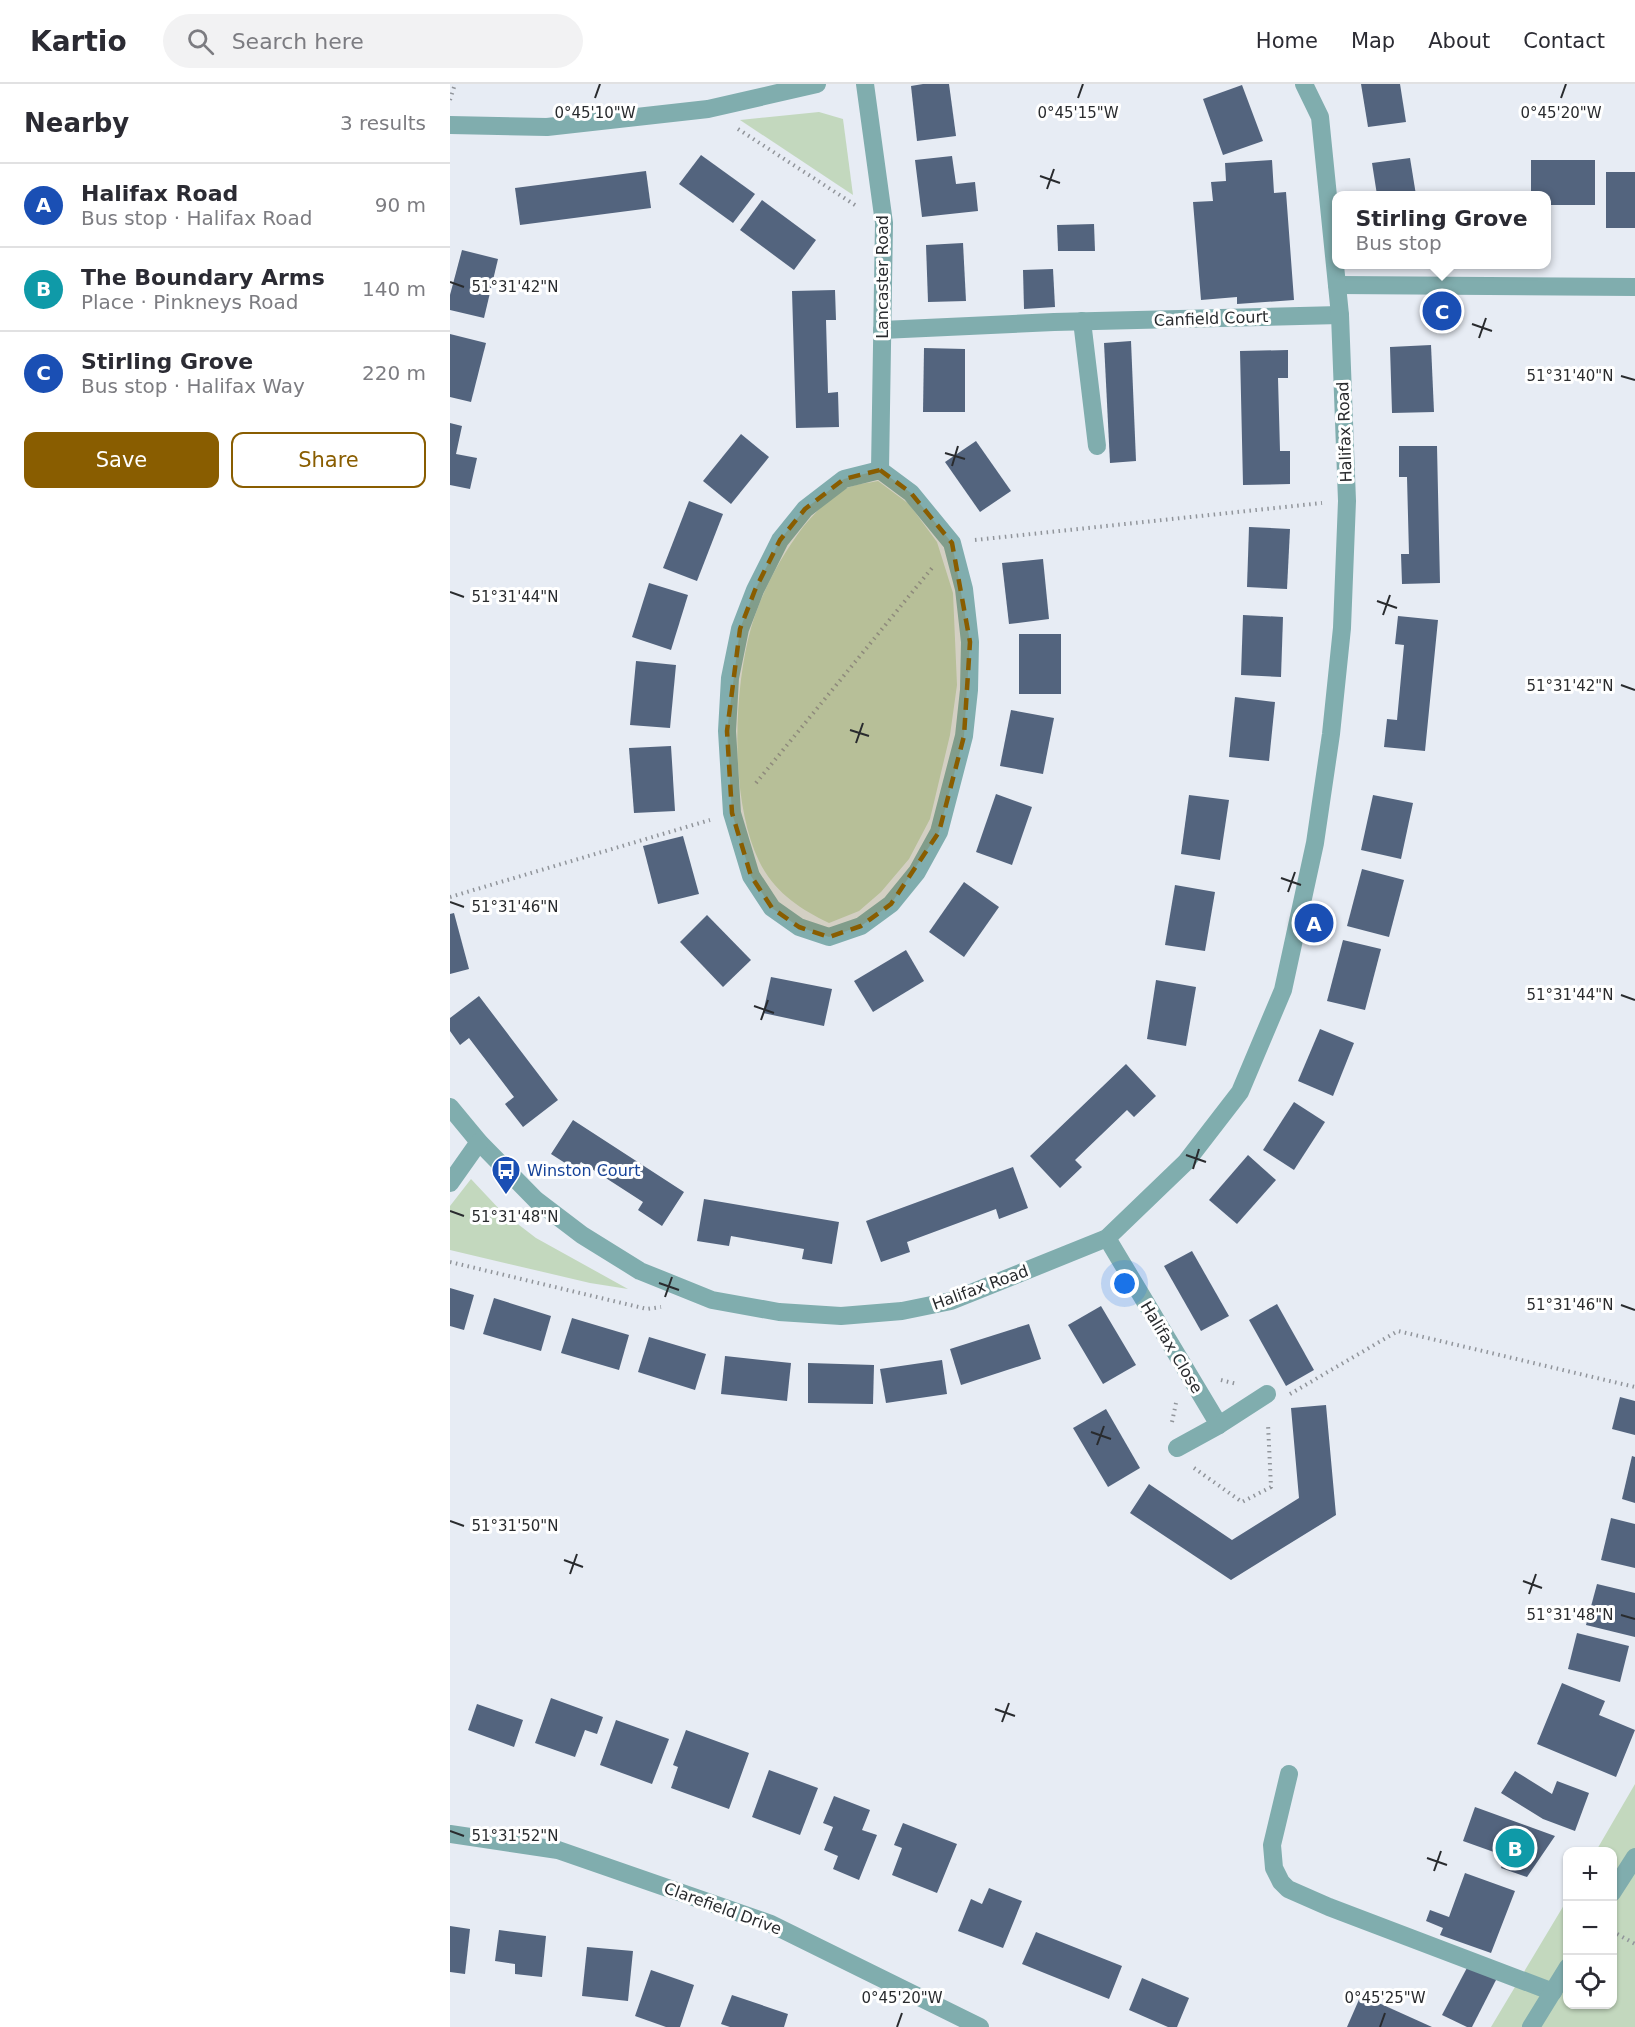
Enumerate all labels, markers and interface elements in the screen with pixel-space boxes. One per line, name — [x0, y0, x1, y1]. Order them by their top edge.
search box — [163, 14, 583, 68]
text: Kartio — [30, 25, 127, 58]
icon: search — [184, 25, 217, 58]
text: Search here — [232, 29, 364, 54]
text: Home — [1256, 29, 1318, 53]
text: Map — [1351, 29, 1395, 53]
text: About — [1428, 29, 1490, 53]
text: Contact — [1523, 29, 1605, 53]
text: 0°45'10"W — [554, 104, 636, 122]
text: 0°45'15"W — [1037, 104, 1119, 122]
text: 0°45'20"W — [1520, 104, 1602, 122]
text: Nearby — [24, 108, 129, 138]
text: 3 results — [340, 111, 426, 135]
text: Halifax Road — [81, 181, 238, 206]
popup — [1332, 191, 1551, 269]
text: A — [36, 193, 51, 217]
text: 90 m — [375, 193, 426, 217]
text: Bus stop · Halifax Road — [81, 206, 313, 230]
text: Stirling Grove — [1355, 206, 1528, 231]
street label: Lancaster Road — [873, 215, 892, 339]
text: Bus stop — [1355, 231, 1442, 255]
text: The Boundary Arms — [81, 265, 325, 290]
text: B — [36, 277, 51, 301]
text: 140 m — [362, 277, 426, 301]
text: 51°31'42"N — [471, 278, 559, 296]
pin: C — [1422, 288, 1462, 334]
text: Place · Pinkneys Road — [81, 290, 298, 314]
street label: Canfield Court — [1153, 307, 1269, 330]
text: Stirling Grove — [81, 349, 253, 374]
text: C — [36, 361, 51, 385]
text: 220 m — [362, 361, 426, 385]
text: 51°31'40"N — [1526, 367, 1614, 385]
text: Bus stop · Halifax Way — [81, 374, 305, 398]
street label: Halifax Road — [1333, 381, 1356, 483]
button: Save — [24, 432, 219, 488]
button: Share — [231, 432, 426, 488]
text: 51°31'44"N — [471, 588, 559, 606]
text: 51°31'42"N — [1526, 677, 1614, 695]
text: 51°31'46"N — [471, 898, 559, 916]
pin: A — [1294, 900, 1334, 946]
text: 51°31'44"N — [1526, 986, 1614, 1004]
bus stop icon: Winston Court — [490, 1154, 522, 1196]
place label: Winston Court — [527, 1161, 641, 1180]
text: 51°31'48"N — [471, 1208, 559, 1226]
street label: Halifax Road — [930, 1261, 1031, 1314]
your location — [1110, 1269, 1139, 1298]
text: 51°31'46"N — [1526, 1296, 1614, 1314]
street label: Halifax Close — [1137, 1298, 1207, 1397]
text: 51°31'50"N — [471, 1517, 559, 1535]
text: 51°31'48"N — [1526, 1606, 1614, 1624]
pin: B — [1496, 1826, 1534, 1870]
text: 51°31'52"N — [471, 1827, 559, 1845]
map controls — [1563, 1847, 1617, 2009]
button: + — [1563, 1847, 1617, 1901]
street label: Clarefield Drive — [661, 1878, 784, 1939]
button: − — [1563, 1901, 1617, 1955]
button: locate — [1563, 1955, 1617, 2009]
text: 0°45'20"W — [861, 1989, 943, 2007]
text: 0°45'25"W — [1344, 1989, 1426, 2007]

